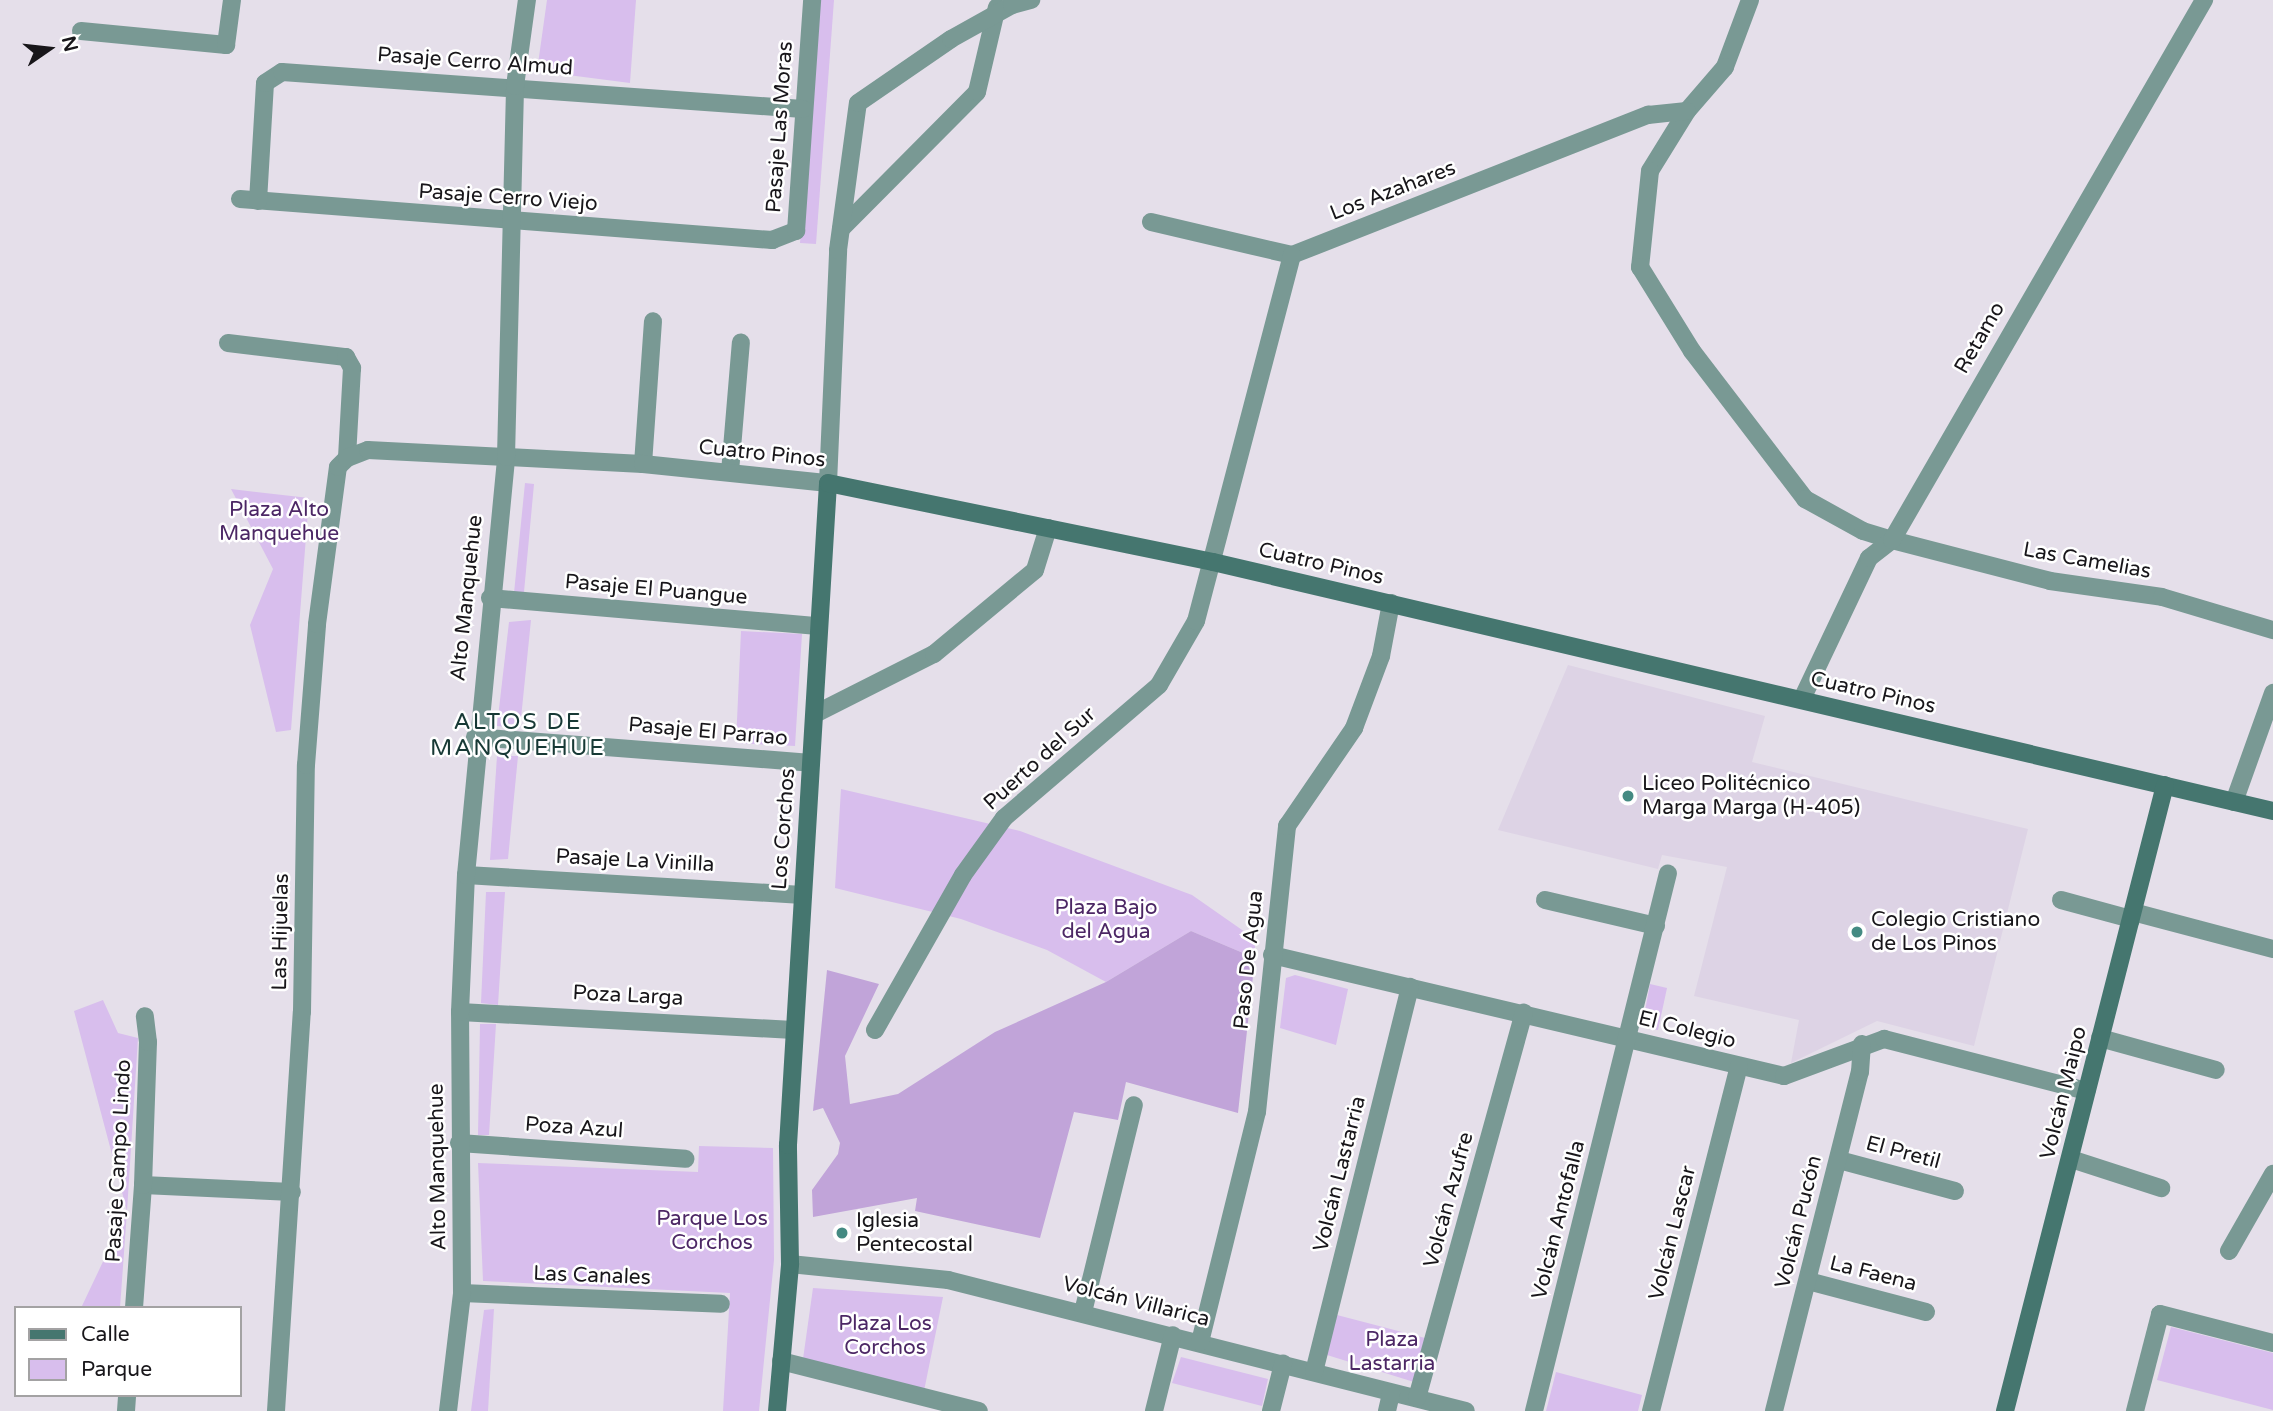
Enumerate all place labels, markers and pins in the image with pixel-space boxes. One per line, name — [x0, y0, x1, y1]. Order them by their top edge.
place label: Liceo Politécnico Marga Marga (H-405) — [1642, 771, 1860, 821]
marker: Liceo Politécnico Marga Marga (H-405) — [1620, 788, 1636, 804]
place label: Colegio Cristiano de Los Pinos — [1871, 907, 2040, 957]
marker: Colegio Cristiano de Los Pinos — [1849, 924, 1865, 940]
place label: Iglesia Pentecostal — [856, 1208, 973, 1258]
marker: Iglesia Pentecostal — [834, 1225, 850, 1241]

